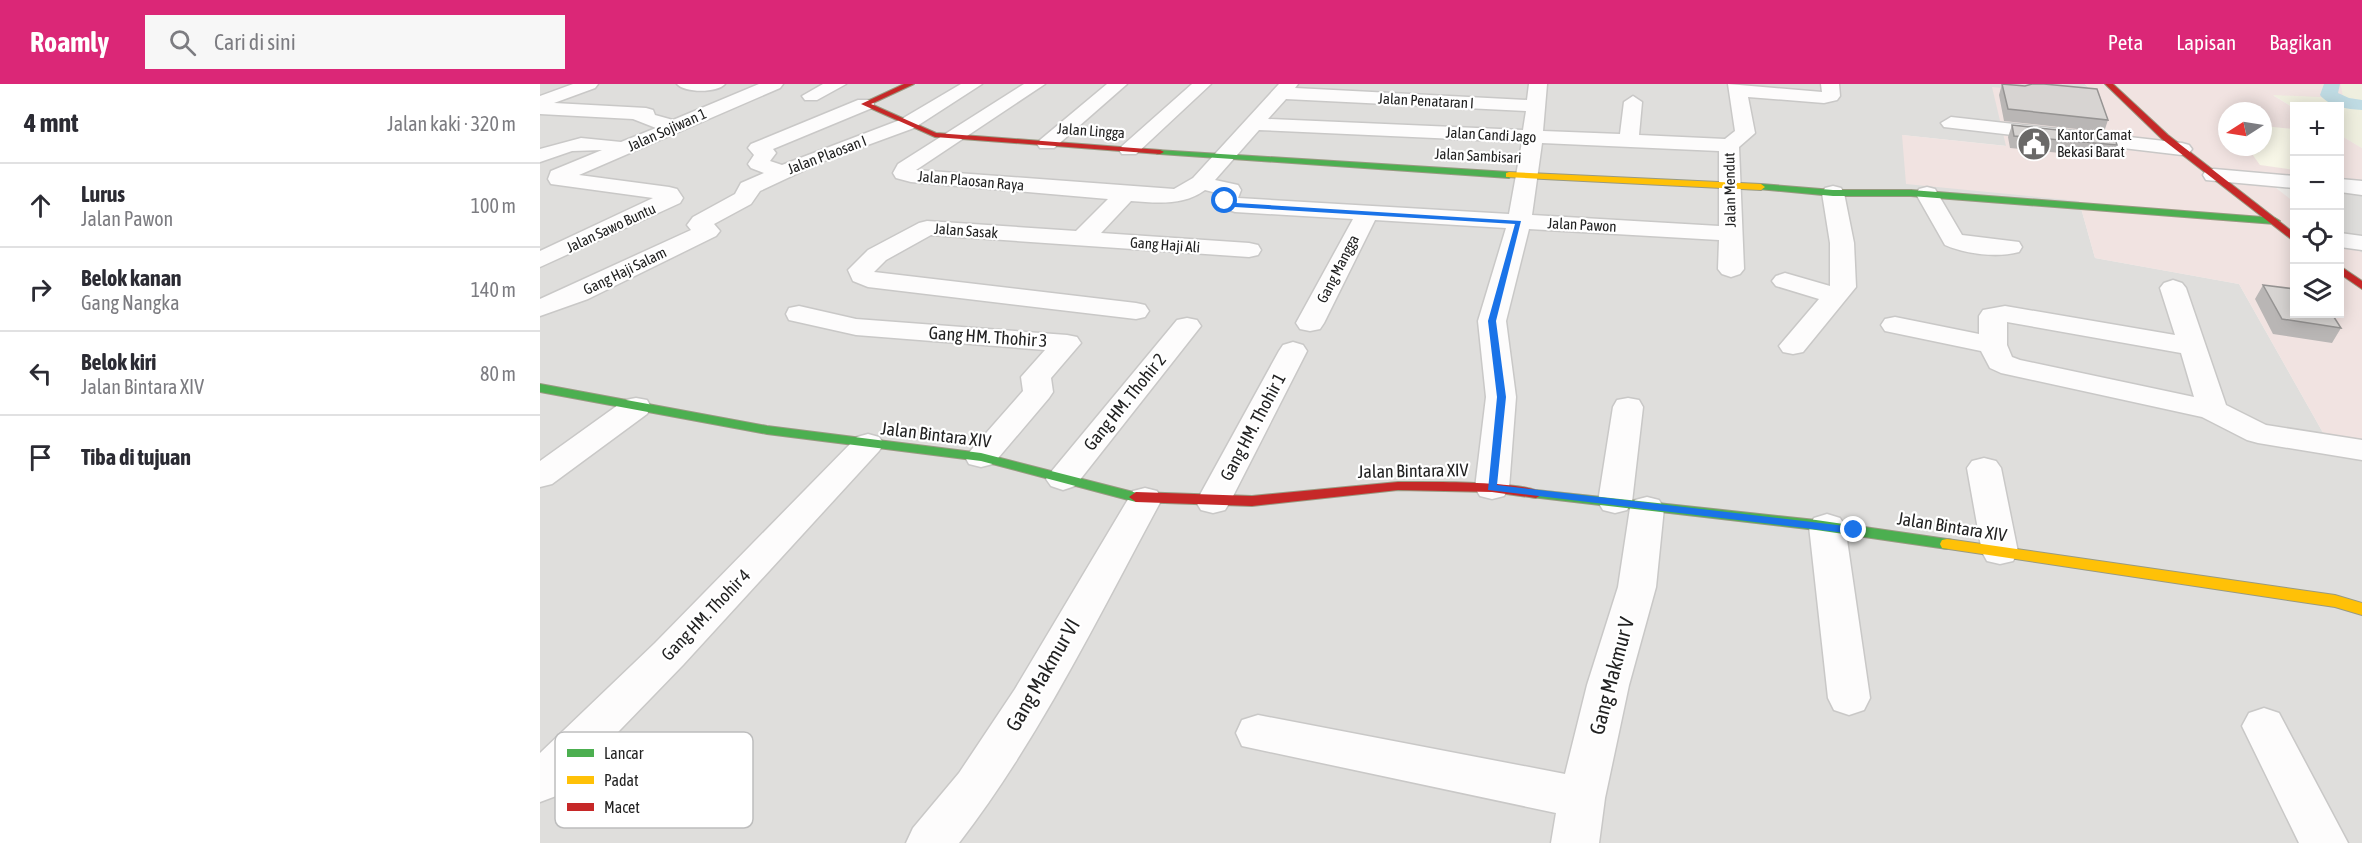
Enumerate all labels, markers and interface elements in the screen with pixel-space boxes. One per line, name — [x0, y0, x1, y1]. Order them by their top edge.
search box — [145, 15, 565, 69]
text: Roamly — [30, 26, 109, 58]
icon: search — [166, 26, 199, 59]
text: Cari di sini — [214, 29, 296, 55]
text: Peta — [2108, 30, 2143, 54]
text: Lapisan — [2176, 30, 2236, 54]
text: Bagikan — [2269, 30, 2332, 54]
street label: Jalan Penataran I — [1378, 90, 1474, 111]
north arrow — [2218, 102, 2272, 156]
map controls — [2290, 102, 2344, 318]
button: + — [2290, 102, 2344, 156]
street label: Jalan Sojiwan 1 — [625, 105, 709, 154]
text: 4 mnt — [24, 108, 79, 138]
text: Jalan kaki · 320 m — [387, 112, 516, 135]
street label: Jalan Lingga — [1057, 120, 1125, 141]
street label: Jalan Candi Jago — [1445, 124, 1537, 145]
public building icon: Kantor Camat Bekasi Barat — [2016, 126, 2052, 162]
place label: Kantor Camat Bekasi Barat — [2057, 126, 2132, 160]
street label: Jalan Plaosan I — [785, 132, 869, 177]
street label: Jalan Sambisari — [1434, 145, 1522, 166]
street label: Jalan Mendut — [1720, 152, 1739, 228]
button: − — [2290, 156, 2344, 210]
street label: Jalan Plaosan Raya — [917, 167, 1025, 194]
text: Lurus — [81, 181, 125, 207]
route start — [1211, 187, 1237, 213]
icon: ahead — [24, 189, 57, 222]
text: 100 m — [471, 194, 516, 217]
street label: Jalan Sawo Buntu — [563, 199, 658, 256]
text: Jalan Pawon — [81, 207, 173, 230]
button: locate — [2290, 210, 2344, 264]
street label: Jalan Pawon — [1547, 214, 1617, 235]
street label: Jalan Sasak — [933, 220, 999, 241]
street label: Gang Mangga — [1313, 232, 1362, 306]
street label: Gang Haji Ali — [1129, 234, 1201, 255]
street label: Gang Haji Salam — [580, 243, 669, 298]
button: layers — [2290, 264, 2344, 318]
text: Belok kanan — [81, 265, 182, 291]
icon: right — [24, 273, 57, 306]
text: 140 m — [471, 278, 516, 301]
text: Gang Nangka — [81, 291, 179, 314]
street label: Gang HM. Thohir 3 — [928, 322, 1048, 351]
text: Belok kiri — [81, 349, 156, 375]
street label: Gang HM. Thohir 2 — [1079, 349, 1170, 454]
icon: left — [24, 357, 57, 390]
text: 80 m — [480, 362, 516, 385]
street label: Gang HM. Thohir 1 — [1215, 369, 1290, 484]
text: Jalan Bintara XIV — [81, 375, 204, 398]
street label: Jalan Bintara XIV — [880, 417, 992, 452]
icon: arrive — [24, 441, 57, 474]
text: Tiba di tujuan — [81, 444, 191, 470]
street label: Jalan Bintara XIV — [1357, 459, 1469, 482]
street label: Jalan Bintara XIV — [1896, 507, 2009, 546]
route end — [1840, 516, 1866, 542]
street label: Gang HM. Thohir 4 — [657, 565, 754, 665]
street label: Gang Makmur VI — [1000, 614, 1084, 735]
street label: Gang Makmur V — [1584, 614, 1638, 737]
legend — [555, 732, 753, 828]
text: Lancar — [604, 744, 644, 762]
text: Padat — [604, 771, 639, 789]
text: Macet — [604, 798, 640, 816]

